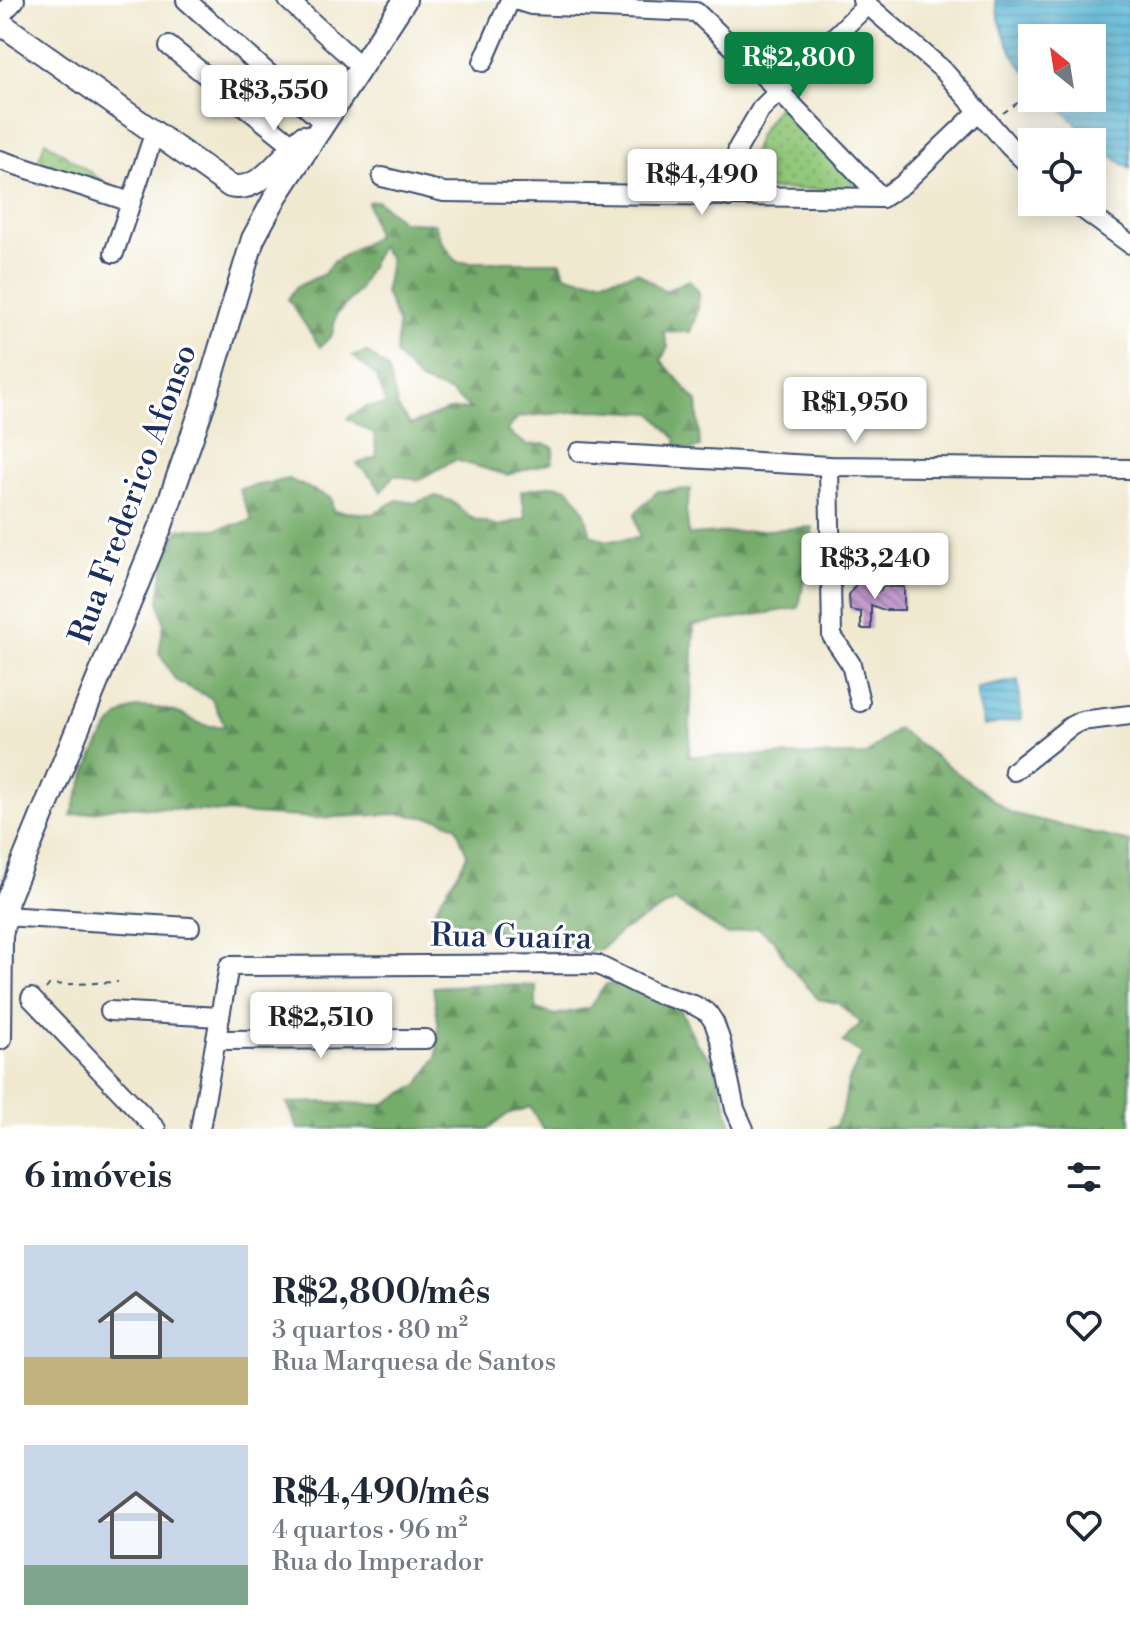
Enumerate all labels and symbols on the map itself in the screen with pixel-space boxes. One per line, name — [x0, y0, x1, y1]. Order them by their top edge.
north arrow — [1018, 24, 1106, 112]
pin: R$2,800 — [725, 32, 873, 100]
pin: R$3,550 — [200, 65, 348, 133]
pin: R$4,490 — [628, 149, 776, 217]
street label: Rua Frederico Afonso — [60, 339, 206, 649]
pin: R$1,950 — [781, 377, 929, 445]
pin: R$3,240 — [801, 533, 949, 601]
street label: Rua Guaíra — [430, 916, 593, 958]
pin: R$2,510 — [247, 992, 395, 1060]

